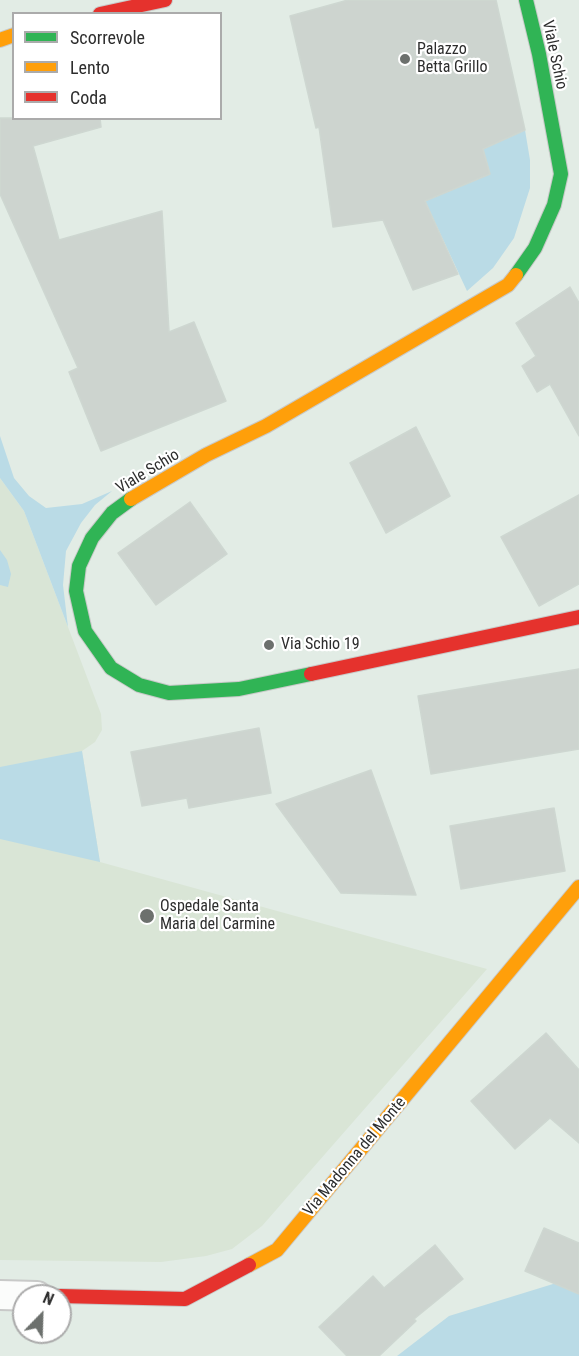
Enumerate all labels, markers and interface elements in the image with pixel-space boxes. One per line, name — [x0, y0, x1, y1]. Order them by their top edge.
legend — [12, 12, 222, 120]
street label: Viale Schio — [537, 19, 571, 91]
text: Scorrevole — [70, 27, 145, 48]
place label: Palazzo Betta Grillo — [417, 40, 487, 78]
marker: Palazzo Betta Grillo — [398, 52, 412, 66]
text: Lento — [70, 57, 110, 78]
text: Coda — [70, 87, 107, 108]
street label: Viale Schio — [113, 446, 183, 498]
place label: Via Schio 19 — [281, 635, 360, 655]
marker: Via Schio 19 — [262, 638, 276, 652]
place label: Ospedale Santa Maria del Carmine — [160, 897, 275, 935]
marker: Ospedale Santa Maria del Carmine — [138, 907, 156, 925]
street label: Via Madonna del Monte — [300, 1094, 410, 1220]
north arrow — [12, 1284, 72, 1344]
text: N — [40, 1288, 57, 1309]

